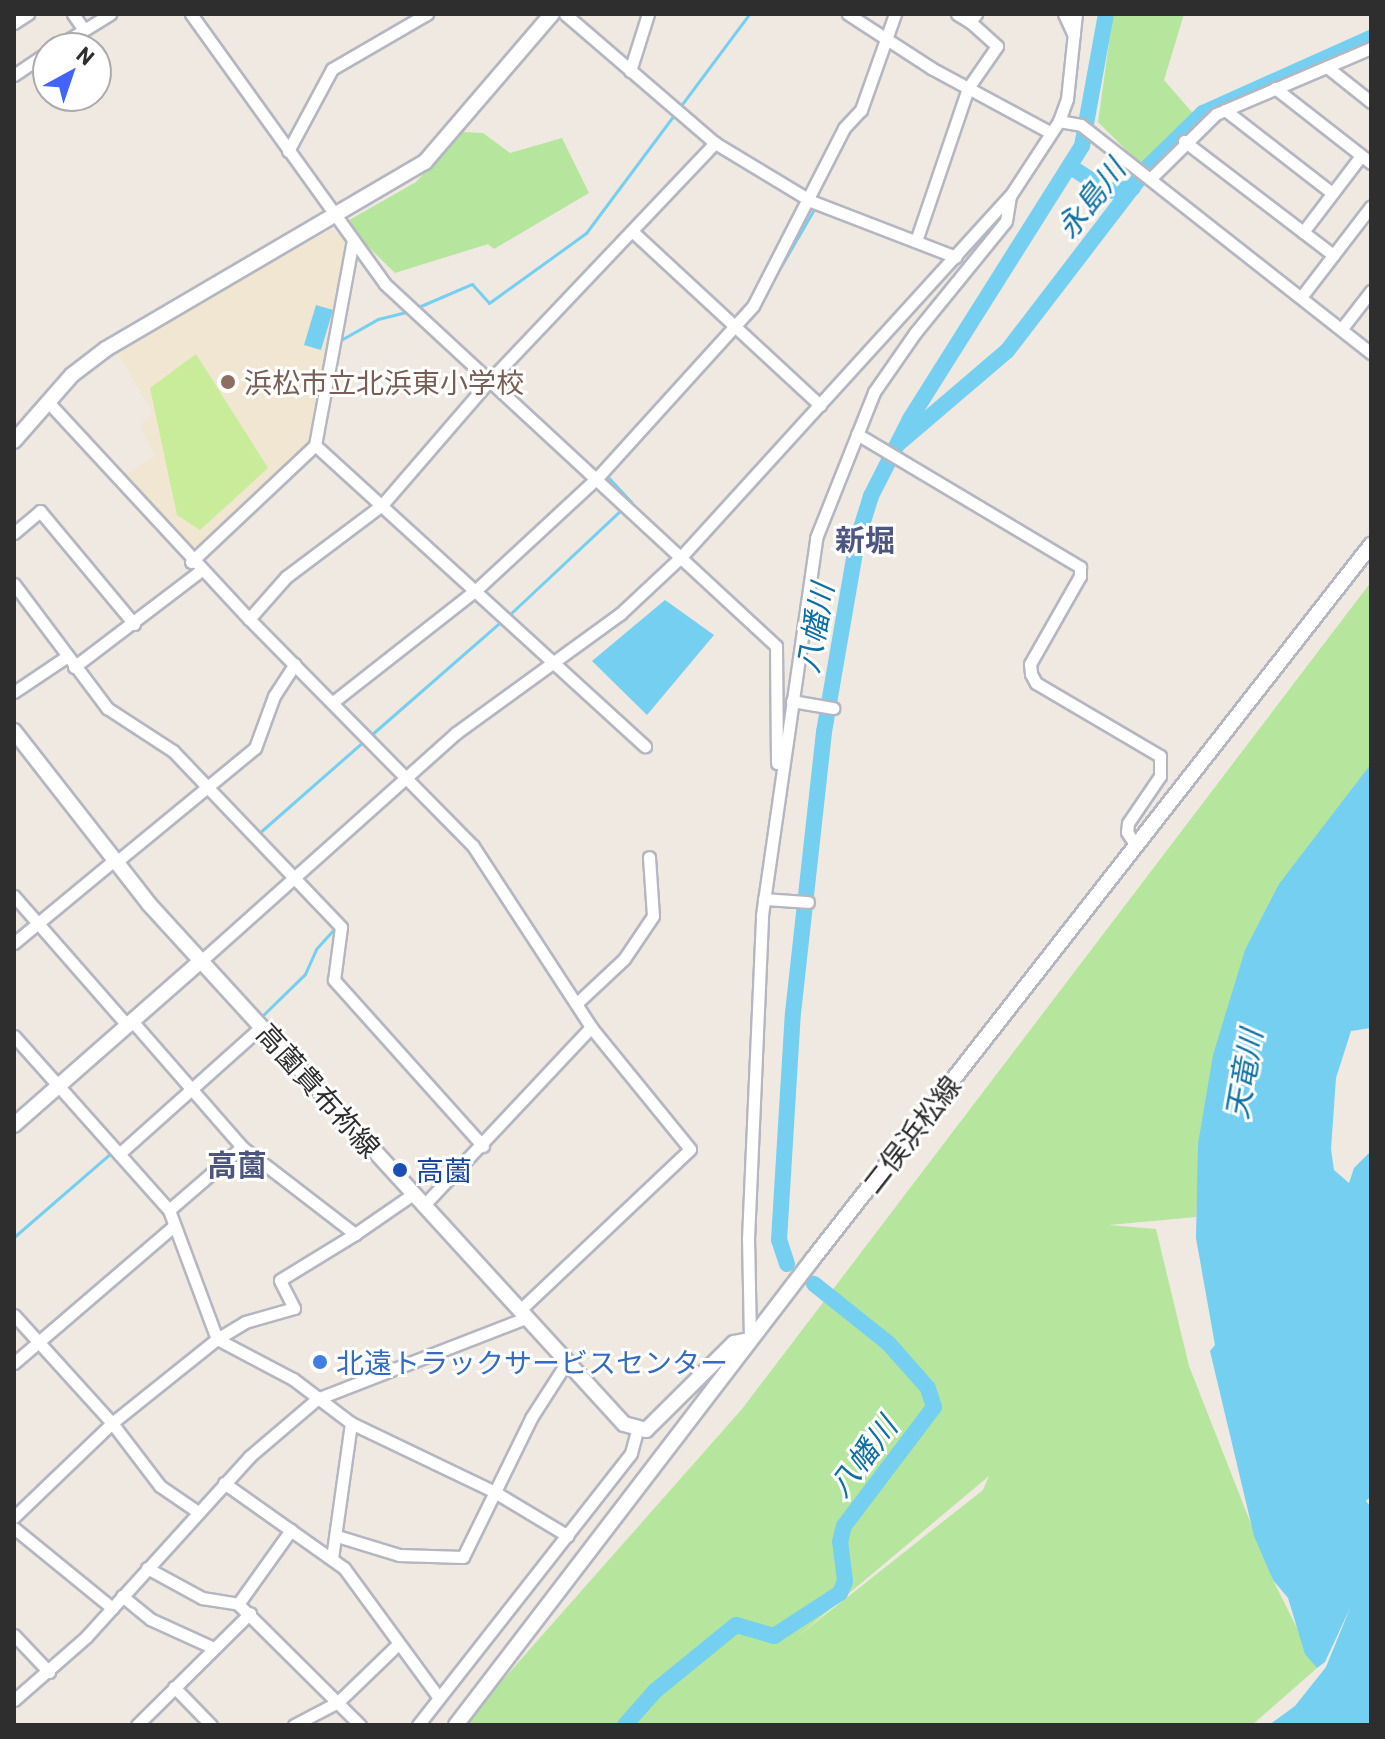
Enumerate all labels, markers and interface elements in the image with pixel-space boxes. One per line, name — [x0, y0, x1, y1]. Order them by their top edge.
north arrow — [32, 32, 112, 112]
text: N — [72, 40, 100, 70]
water label: 永島川 — [1048, 151, 1132, 245]
place label: 浜松市立北浜東小学校 — [244, 365, 524, 399]
marker: 浜松市立北浜東小学校 — [219, 373, 237, 391]
district label: 新堀 — [835, 521, 895, 557]
water label: 八幡川 — [788, 581, 840, 675]
street label: 高薗貴布祢線 — [250, 1016, 388, 1164]
water label: 天竜川 — [1217, 1027, 1269, 1121]
street label: 二俣浜松線 — [855, 1068, 967, 1200]
district label: 高薗 — [207, 1146, 267, 1182]
place label: 高薗 — [416, 1153, 472, 1187]
marker: 高薗 — [391, 1161, 409, 1179]
place label: 北遠トラックサービスセンター — [336, 1345, 728, 1379]
marker: 北遠トラックサービスセンター — [311, 1353, 329, 1371]
water label: 八幡川 — [821, 1409, 903, 1503]

